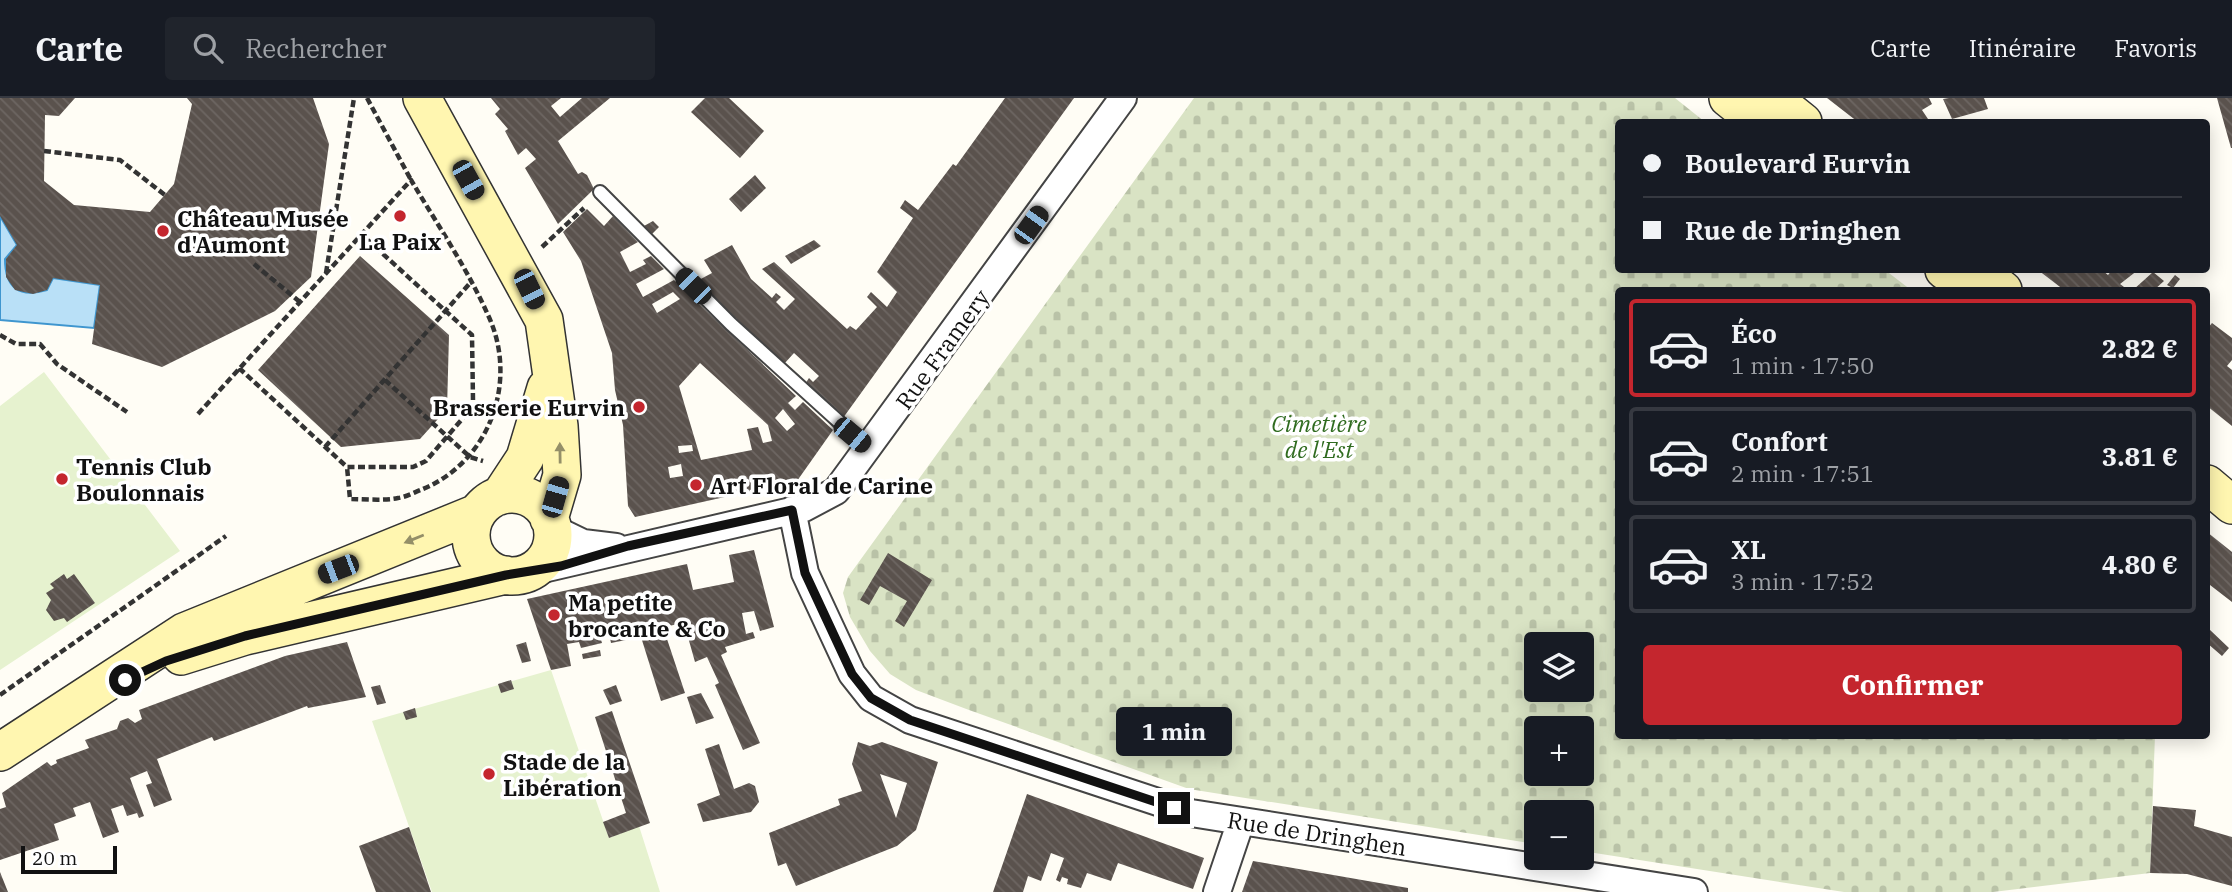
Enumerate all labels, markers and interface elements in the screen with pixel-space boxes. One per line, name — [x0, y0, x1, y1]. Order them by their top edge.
search box — [165, 17, 655, 80]
text: Carte — [35, 27, 123, 70]
icon: search — [189, 29, 227, 67]
text: Rechercher — [245, 31, 386, 65]
text: Carte — [1870, 32, 1931, 64]
text: Itinéraire — [1969, 32, 2076, 64]
text: Favoris — [2114, 32, 2197, 64]
text: Boulevard Eurvin — [1685, 146, 1911, 180]
car — [449, 157, 488, 203]
car — [1011, 202, 1052, 248]
place label: Château Musée d'Aumont — [177, 203, 349, 259]
marker: La Paix — [392, 208, 408, 224]
text: Rue de Dringhen — [1685, 213, 1901, 247]
marker: Château Musée d'Aumont — [155, 223, 171, 239]
place label: La Paix — [359, 226, 442, 256]
car — [671, 264, 716, 308]
car — [511, 266, 548, 312]
street label: Rue Framery — [888, 282, 996, 415]
text: Éco — [1731, 316, 1777, 350]
icon: car — [1647, 317, 1710, 380]
text: 2.82 € — [2102, 331, 2178, 365]
text: 1 min · 17:50 — [1731, 350, 1874, 380]
place label: Brasserie Eurvin — [433, 392, 625, 422]
marker: Brasserie Eurvin — [631, 399, 647, 415]
park label: Cimetière de l'Est — [1271, 408, 1367, 464]
car — [830, 413, 875, 457]
text: Confort — [1731, 424, 1828, 458]
icon: car — [1647, 425, 1710, 488]
text: 3.81 € — [2102, 439, 2178, 473]
one-way arrow — [554, 442, 566, 464]
place label: Tennis Club Boulonnais — [76, 451, 212, 507]
text: 2 min · 17:51 — [1731, 458, 1874, 488]
place label: Art Floral de Carine — [710, 470, 933, 500]
marker: Tennis Club Boulonnais — [54, 471, 70, 487]
car — [540, 474, 571, 520]
marker: Art Floral de Carine — [688, 477, 704, 493]
text: XL — [1731, 532, 1766, 566]
one-way arrow — [404, 533, 425, 544]
icon: car — [1647, 533, 1710, 596]
text: 4.80 € — [2102, 547, 2178, 581]
car — [315, 552, 362, 586]
text: 3 min · 17:52 — [1731, 566, 1874, 596]
place label: Ma petite brocante & Co — [568, 587, 726, 643]
marker: Ma petite brocante & Co — [546, 607, 562, 623]
map controls — [1524, 632, 1594, 870]
button: layers — [1524, 632, 1594, 702]
button: Confirmer — [1643, 645, 2182, 725]
route start — [109, 664, 141, 696]
callout: 1 min — [1116, 706, 1232, 756]
text: 1 min — [1142, 716, 1206, 746]
button: + — [1524, 716, 1594, 786]
place label: Stade de la Libération — [503, 746, 626, 802]
marker: Stade de la Libération — [481, 766, 497, 782]
route end — [1158, 792, 1190, 824]
button: − — [1524, 800, 1594, 870]
street label: Rue de Dringhen — [1225, 804, 1409, 862]
scale bar — [21, 843, 117, 875]
text: 20 m — [32, 846, 77, 870]

